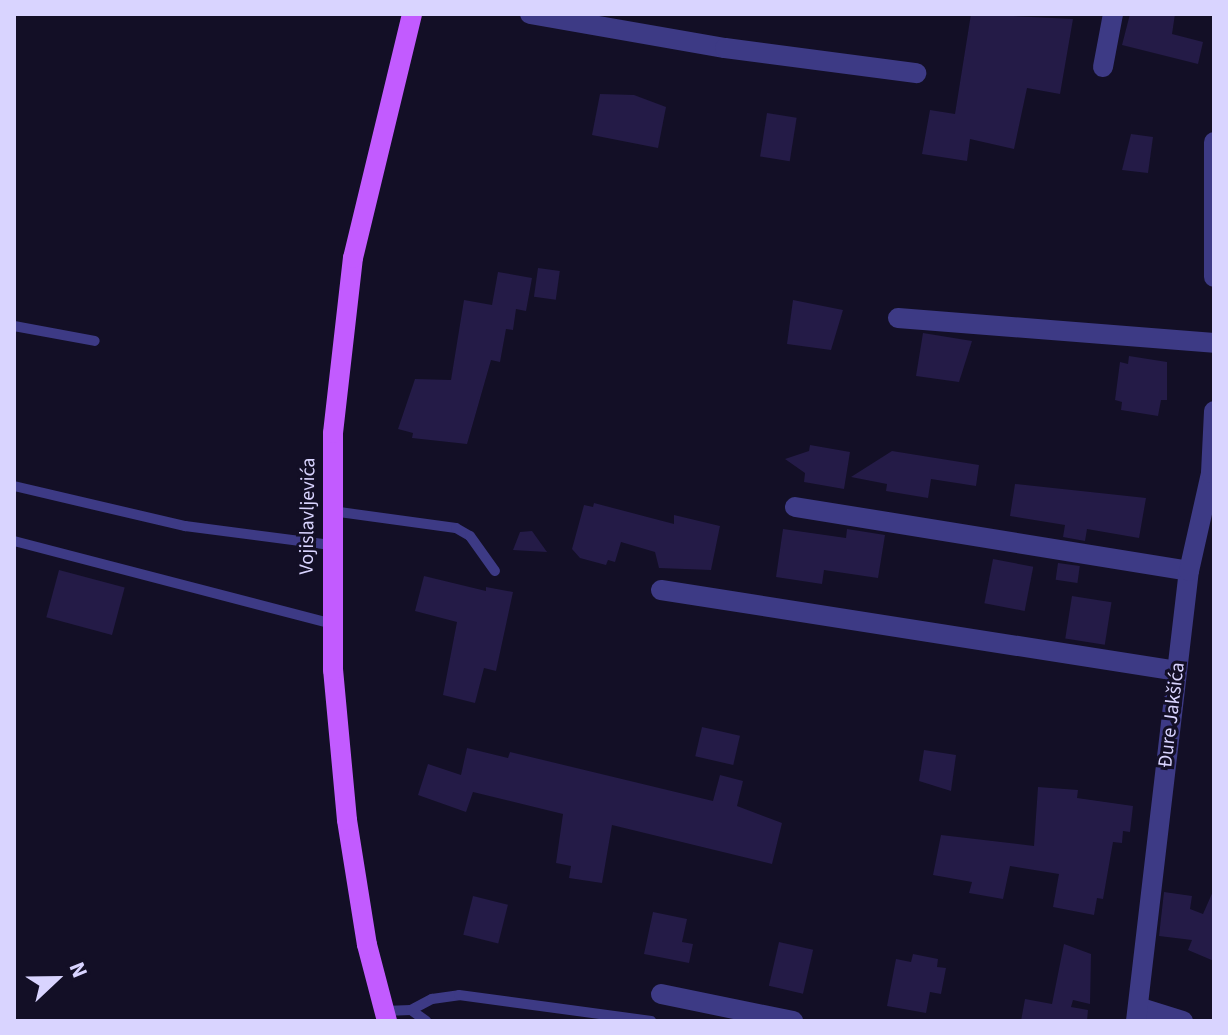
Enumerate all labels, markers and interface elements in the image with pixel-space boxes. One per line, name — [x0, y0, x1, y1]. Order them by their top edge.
street label: Vojislavljevića — [295, 457, 321, 575]
street label: Đure Jakšića — [1154, 661, 1190, 769]
north arrow — [16, 939, 96, 1019]
text: N — [61, 957, 96, 983]

